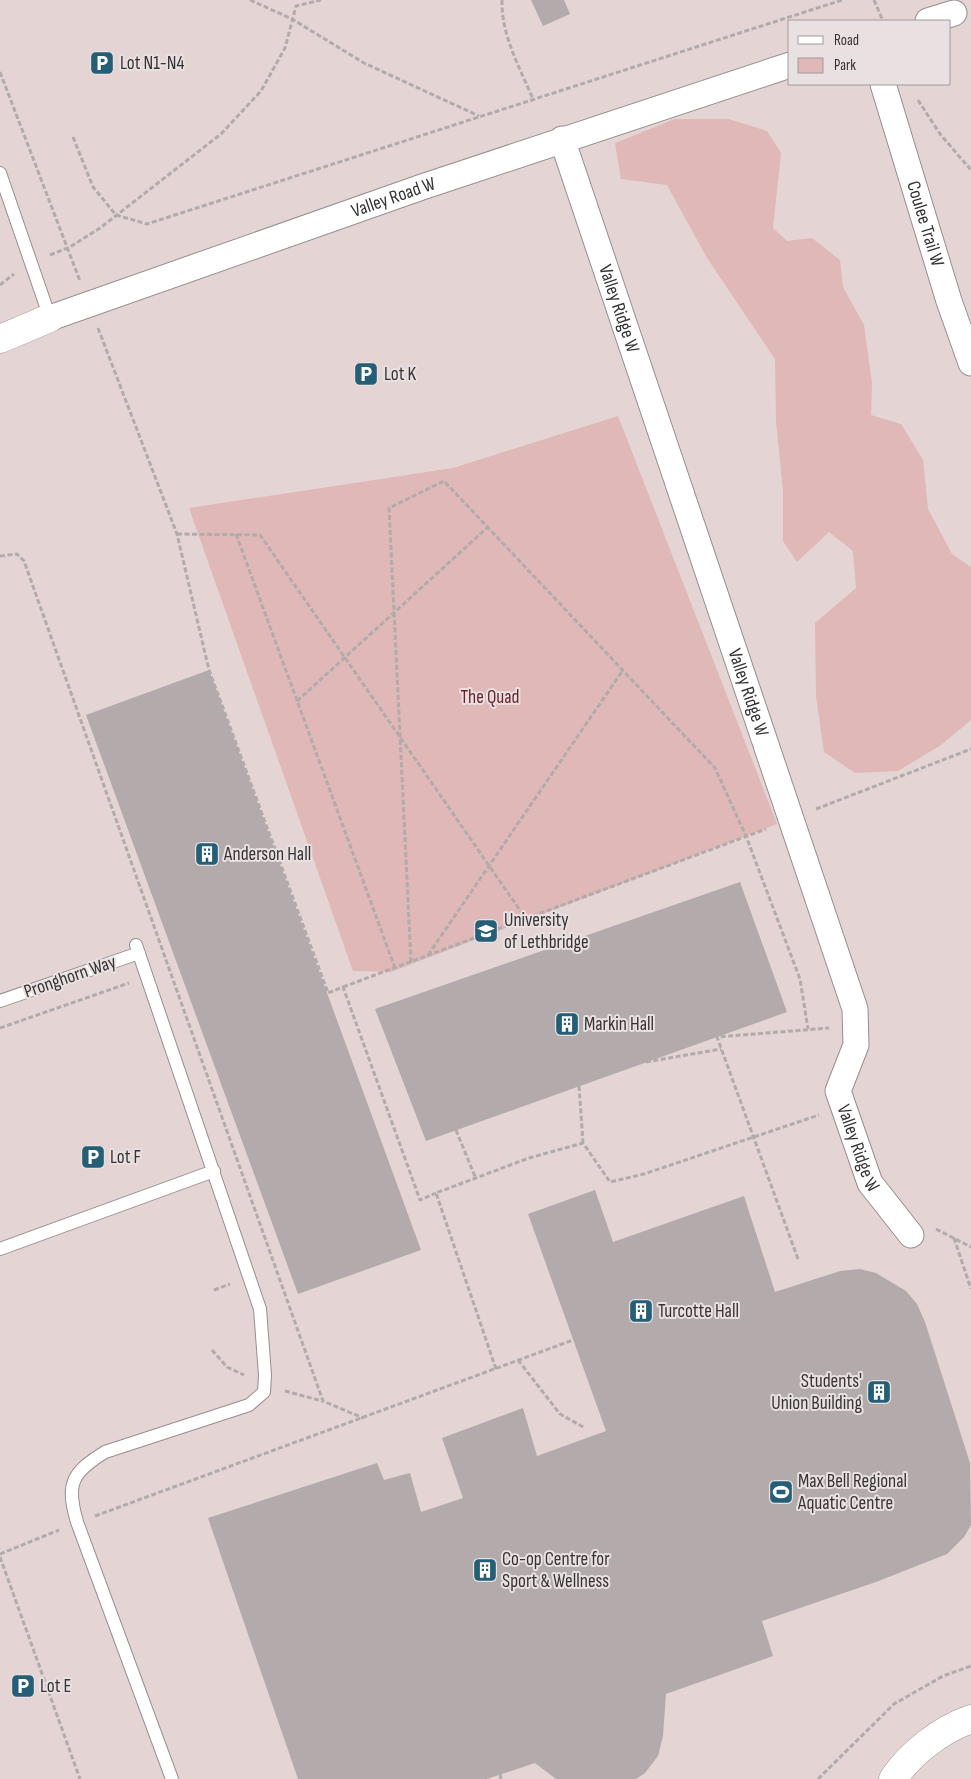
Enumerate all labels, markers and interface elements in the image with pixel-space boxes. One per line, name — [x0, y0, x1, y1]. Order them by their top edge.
legend — [788, 20, 951, 85]
text: Road — [834, 31, 859, 50]
parking icon: Lot N1-N4 — [89, 50, 115, 76]
place label: Lot N1-N4 — [120, 52, 185, 75]
text: Park — [834, 56, 856, 75]
street label: Valley Road W — [348, 172, 439, 222]
street label: Coulee Trail W — [902, 178, 949, 270]
street label: Valley Ridge W — [594, 262, 645, 356]
parking icon: Lot K — [353, 361, 379, 387]
place label: Lot K — [384, 363, 417, 386]
street label: Valley Ridge W — [723, 646, 774, 740]
park label: The Quad — [461, 686, 519, 709]
building icon: Anderson Hall — [194, 841, 220, 867]
place label: Anderson Hall — [223, 843, 311, 866]
place label: University of Lethbridge — [504, 909, 589, 954]
school or university icon: University of Lethbridge — [473, 918, 499, 944]
street label: Pronghorn Way — [21, 950, 120, 1003]
building icon: Markin Hall — [554, 1011, 580, 1037]
place label: Markin Hall — [584, 1013, 654, 1036]
street label: Valley Ridge W — [832, 1101, 885, 1197]
parking icon: Lot F — [80, 1144, 106, 1170]
place label: Lot F — [110, 1146, 141, 1169]
building icon: Turcotte Hall — [628, 1298, 654, 1324]
place label: Turcotte Hall — [658, 1300, 739, 1323]
place label: Students' Union Building — [771, 1370, 862, 1415]
building icon: Students' Union Building — [866, 1379, 892, 1405]
place label: Max Bell Regional Aquatic Centre — [797, 1470, 907, 1515]
sports icon: Max Bell Regional Aquatic Centre — [768, 1479, 794, 1505]
place label: Co-op Centre for Sport & Wellness — [502, 1548, 610, 1593]
building icon: Co-op Centre for Sport & Wellness — [472, 1557, 498, 1583]
parking icon: Lot E — [10, 1673, 36, 1699]
place label: Lot E — [40, 1675, 71, 1698]

